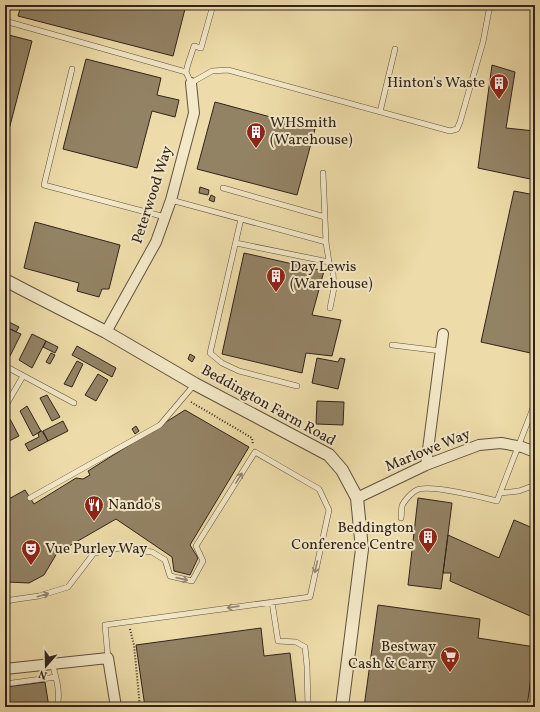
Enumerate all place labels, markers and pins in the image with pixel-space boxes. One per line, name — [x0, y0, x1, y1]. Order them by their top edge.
building icon: Hinton's Waste — [488, 72, 510, 100]
place label: Hinton's Waste — [387, 73, 485, 94]
place label: WHSmith (Warehouse) — [270, 113, 353, 151]
building icon: WHSmith (Warehouse) — [245, 121, 267, 149]
place label: Day Lewis (Warehouse) — [290, 257, 373, 295]
building icon: Day Lewis (Warehouse) — [265, 265, 287, 293]
restaurant icon: Nando's — [83, 494, 105, 522]
place label: Nando's — [108, 495, 161, 516]
place label: Beddington Conference Centre — [291, 518, 414, 556]
building icon: Beddington Conference Centre — [417, 526, 439, 554]
theatre icon: Vue Purley Way — [20, 538, 42, 566]
place label: Vue Purley Way — [45, 539, 147, 560]
place label: Bestway Cash & Carry — [348, 637, 436, 675]
supermarket icon: Bestway Cash & Carry — [439, 645, 461, 673]

